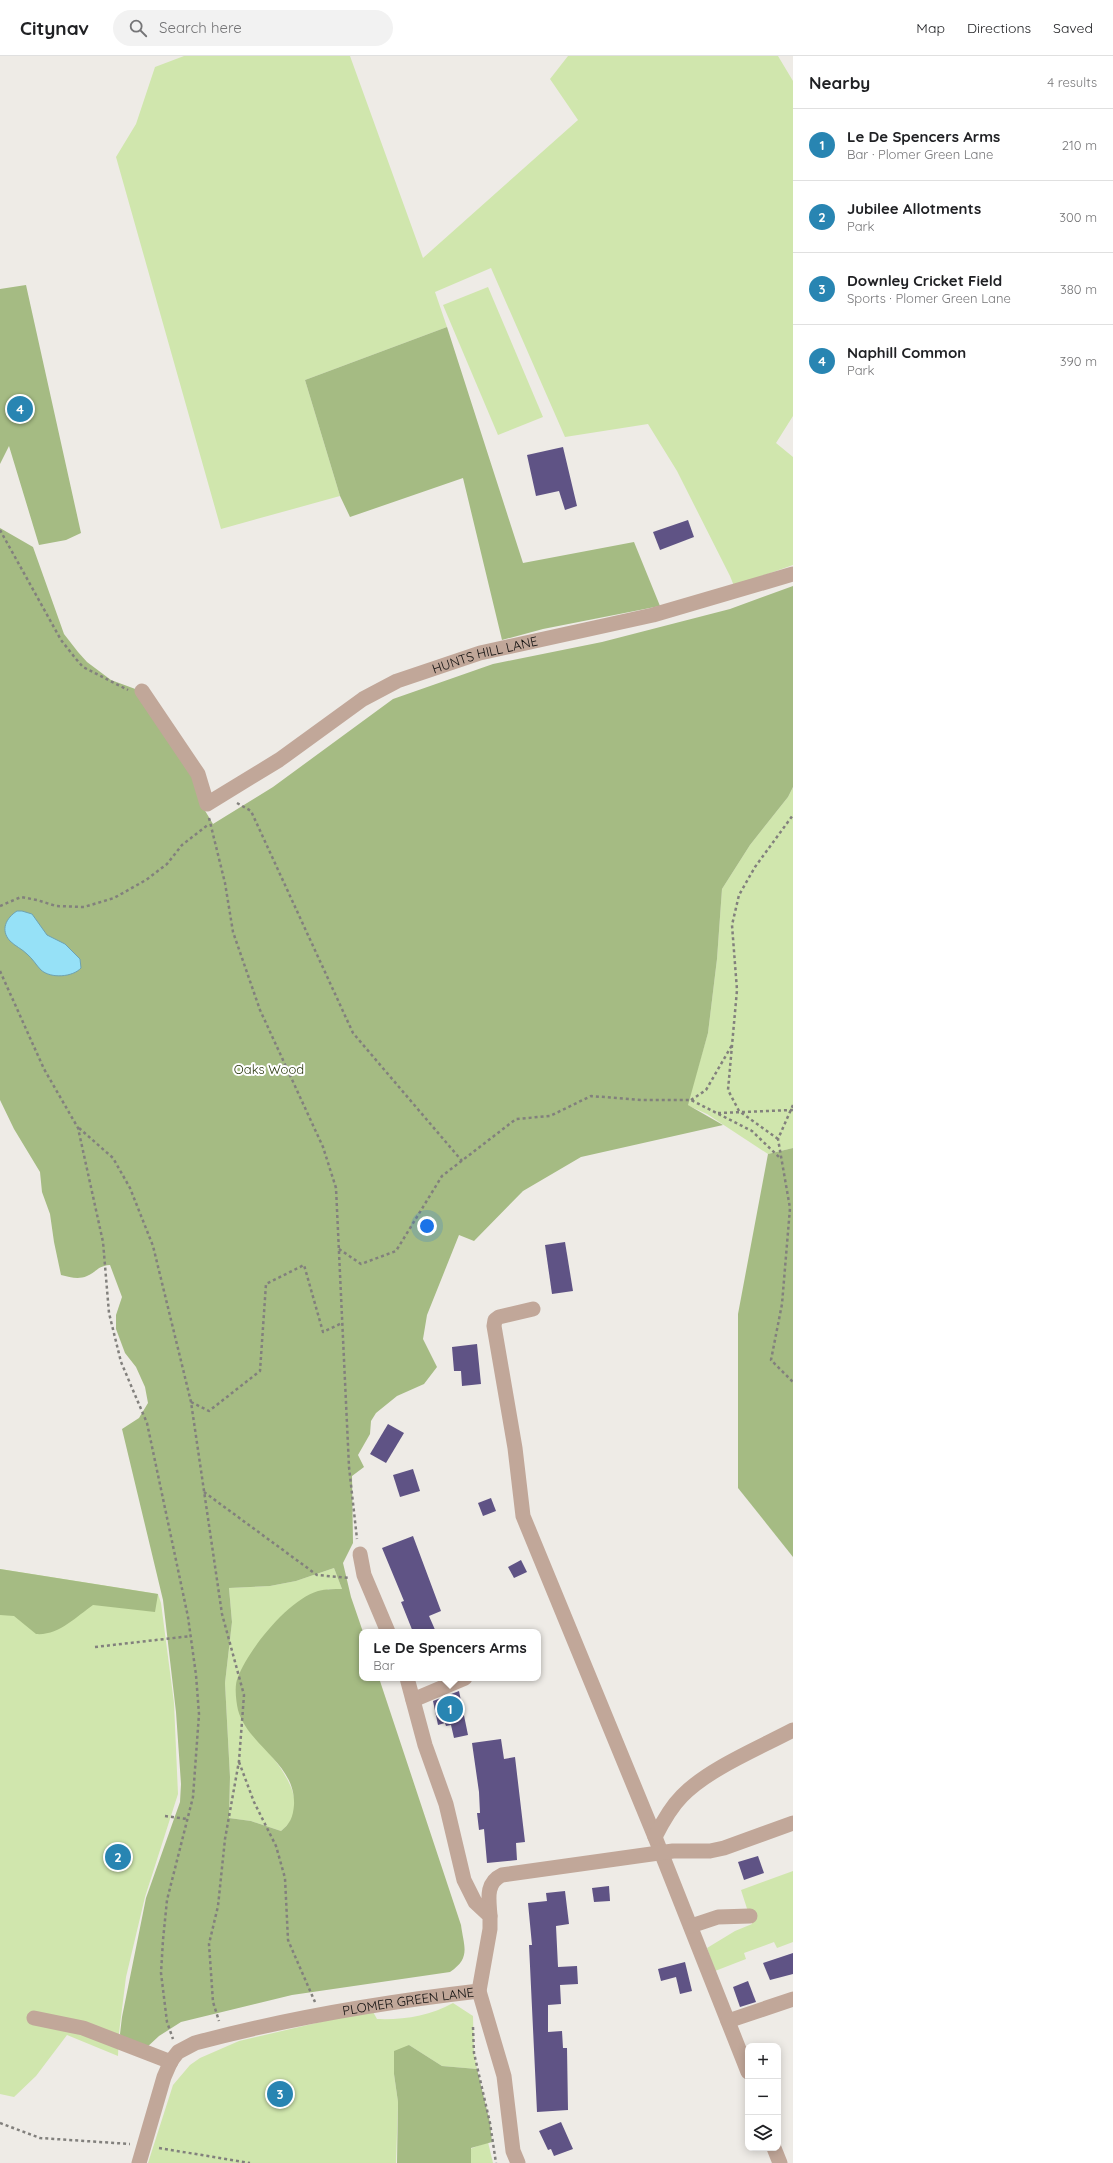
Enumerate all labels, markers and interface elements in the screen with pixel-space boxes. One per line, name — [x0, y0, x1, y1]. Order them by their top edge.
search box — [113, 10, 393, 46]
text: Citynav — [20, 16, 89, 40]
icon: search — [127, 17, 149, 39]
text: Search here — [159, 18, 242, 37]
text: Map — [916, 19, 945, 37]
text: Directions — [967, 19, 1031, 37]
text: Saved — [1053, 19, 1093, 37]
text: Nearby — [809, 72, 870, 93]
text: 4 results — [1047, 74, 1097, 90]
text: Le De Spencers Arms — [847, 127, 1000, 146]
text: 1 — [819, 137, 825, 153]
text: 210 m — [1062, 137, 1097, 153]
text: Bar · Plomer Green Lane — [847, 146, 993, 162]
text: Jubilee Allotments — [847, 199, 981, 218]
text: 2 — [818, 209, 826, 225]
text: 300 m — [1059, 209, 1097, 225]
text: Park — [847, 218, 875, 234]
text: Downley Cricket Field — [847, 271, 1002, 290]
text: 3 — [819, 281, 825, 297]
text: 380 m — [1060, 281, 1097, 297]
text: Sports · Plomer Green Lane — [847, 290, 1011, 306]
text: Naphill Common — [847, 343, 966, 362]
text: 4 — [818, 353, 826, 369]
text: 390 m — [1060, 353, 1097, 369]
text: Park — [847, 362, 875, 378]
pin: 4 — [7, 394, 33, 424]
street label: HUNTS HILL LANE — [430, 633, 539, 677]
park label: Oaks Wood — [234, 1061, 304, 1077]
your location — [417, 1216, 437, 1236]
popup — [359, 1629, 541, 1681]
text: Le De Spencers Arms — [373, 1638, 527, 1657]
text: Bar — [373, 1657, 395, 1673]
pin: 1 — [437, 1694, 463, 1724]
pin: 2 — [105, 1842, 131, 1872]
street label: PLOMER GREEN LANE — [341, 1984, 475, 2019]
map controls — [745, 2043, 781, 2151]
button: + — [745, 2043, 781, 2079]
pin: 3 — [267, 2079, 293, 2109]
button: − — [745, 2079, 781, 2115]
button: layers — [745, 2115, 781, 2151]

